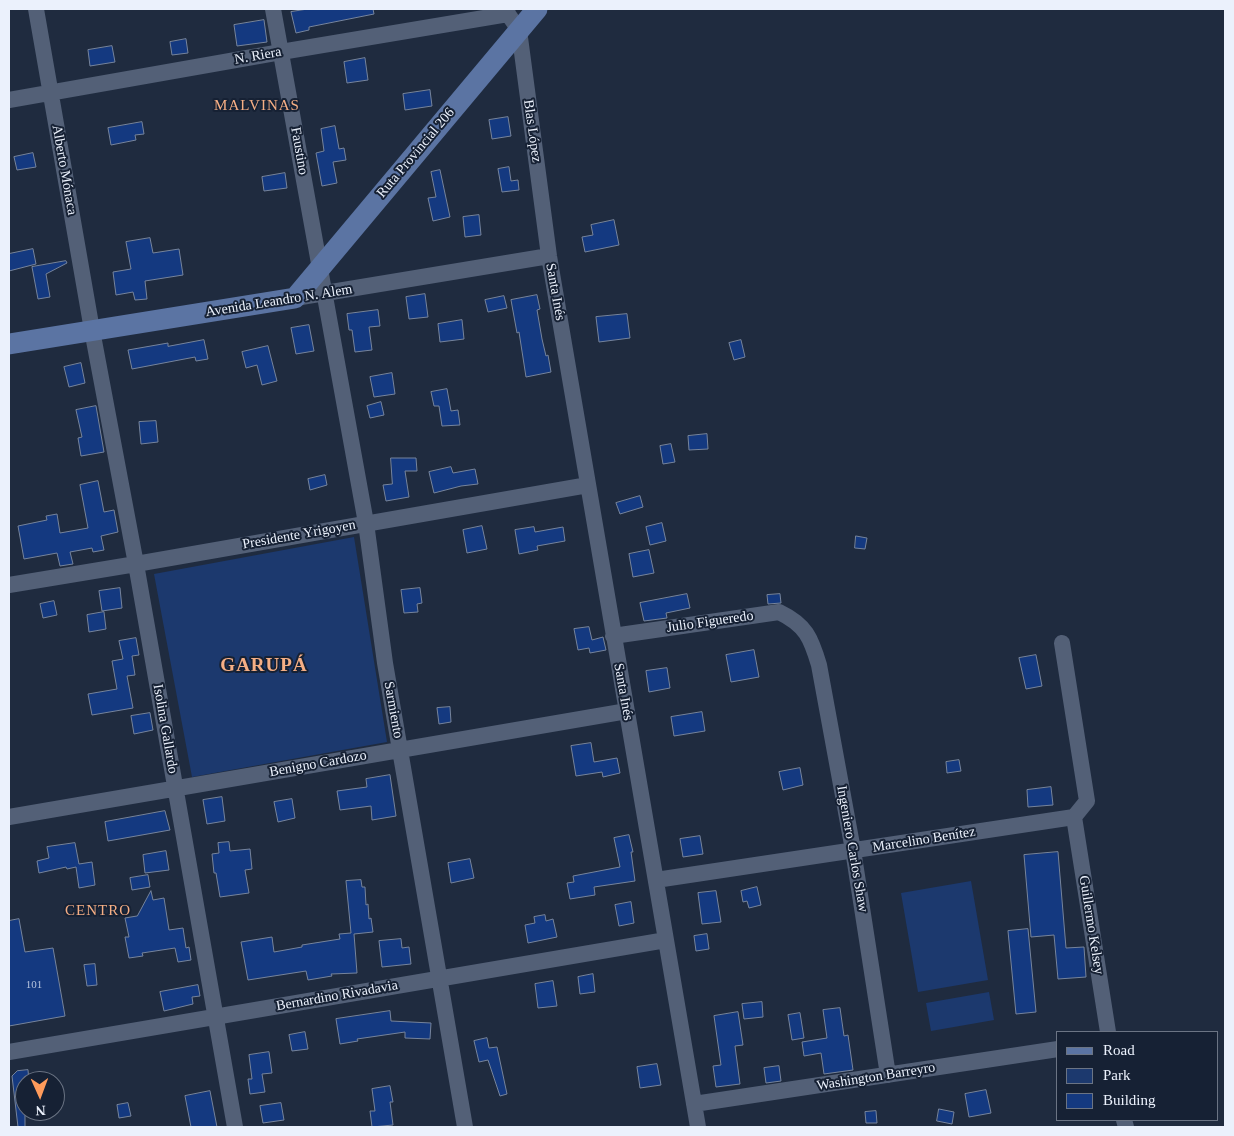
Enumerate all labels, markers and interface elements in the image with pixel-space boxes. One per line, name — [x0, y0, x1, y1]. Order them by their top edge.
street label: N. Riera — [233, 44, 283, 68]
district label: MALVINAS — [213, 97, 301, 115]
street label: Blas López — [519, 98, 545, 164]
street label: Ruta Provincial 206 — [374, 105, 458, 201]
street label: Alberto Mónaca — [48, 124, 80, 216]
street label: Faustino — [287, 126, 311, 176]
street label: Santa Inés — [542, 262, 568, 322]
street label: Avenida Leandro N. Alem — [204, 281, 354, 321]
street label: Presidente Yrigoyen — [241, 517, 357, 553]
street label: Julio Figueredo — [666, 608, 754, 636]
district label: GARUPÁ — [220, 655, 308, 677]
street label: Santa Inés — [610, 662, 636, 722]
street label: Sarmiento — [380, 680, 406, 740]
street label: Isolina Gallardo — [149, 683, 181, 775]
street label: Benigno Cardozo — [268, 747, 368, 781]
street label: Ingeniero Carlos Shaw — [833, 784, 871, 914]
street label: Marcelino Benítez — [871, 824, 977, 856]
street label: Guillermo Kelsey — [1075, 874, 1107, 976]
district label: CENTRO — [64, 902, 132, 920]
street label: Bernardino Rivadavia — [275, 977, 399, 1015]
house number: 101 — [26, 978, 42, 992]
legend — [1056, 1031, 1219, 1121]
text: Road — [1103, 1042, 1135, 1058]
street label: Washington Barreyro — [816, 1059, 936, 1095]
text: Park — [1103, 1067, 1131, 1083]
north arrow — [15, 1071, 65, 1121]
text: Building — [1103, 1092, 1156, 1108]
text: N — [35, 1103, 46, 1118]

